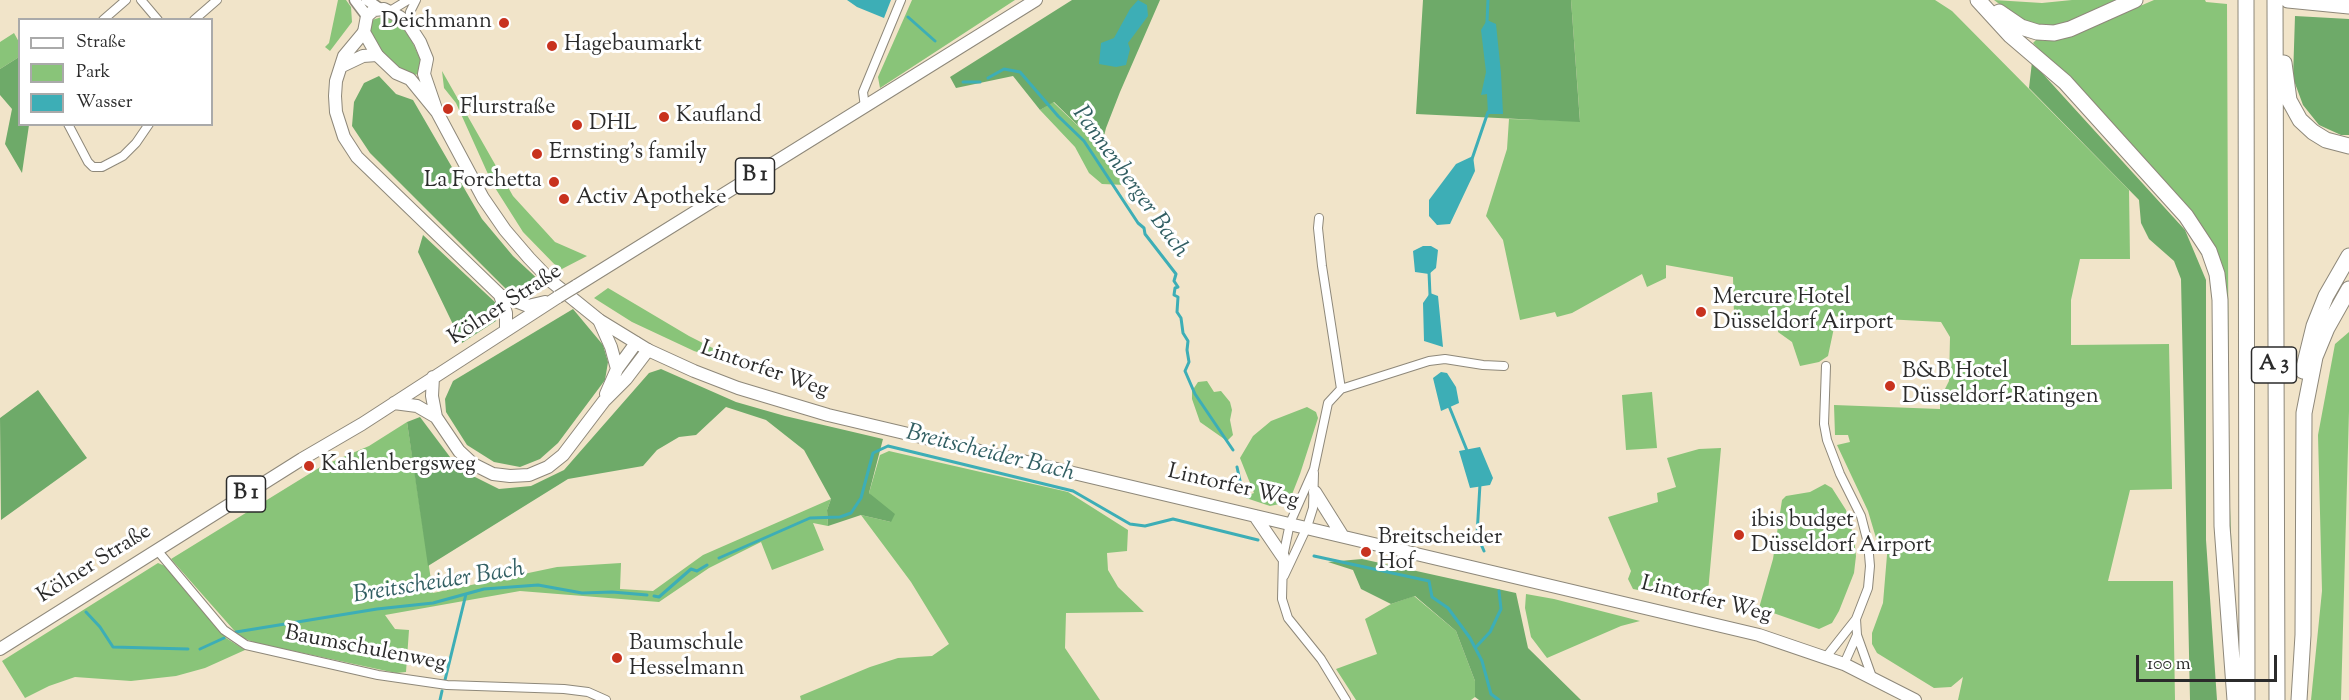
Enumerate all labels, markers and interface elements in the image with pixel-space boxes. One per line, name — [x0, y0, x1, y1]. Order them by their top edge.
place label: Deichmann — [381, 10, 492, 36]
marker: Deichmann — [497, 16, 511, 30]
legend — [18, 18, 213, 126]
text: Straße — [76, 30, 126, 56]
place label: Hagebaumarkt — [564, 33, 702, 59]
marker: Hagebaumarkt — [545, 39, 559, 53]
text: Park — [76, 60, 110, 86]
text: Wasser — [76, 90, 133, 116]
place label: Flurstraße — [460, 96, 555, 122]
marker: Flurstraße — [441, 102, 455, 116]
water label: Pannenberger Bach — [1064, 102, 1194, 264]
place label: Kaufland — [676, 104, 762, 130]
marker: Kaufland — [657, 110, 671, 124]
place label: DHL — [589, 112, 637, 138]
marker: DHL — [570, 118, 584, 132]
place label: Ernsting's family — [549, 141, 707, 167]
marker: Ernsting's family — [530, 147, 544, 161]
road number: B 1 — [736, 158, 774, 194]
place label: La Forchetta — [424, 169, 542, 195]
marker: La Forchetta — [547, 175, 561, 189]
place label: Activ Apotheke — [576, 186, 726, 212]
marker: Activ Apotheke — [557, 192, 571, 206]
street label: Kölner Straße — [444, 260, 568, 352]
place label: Mercure Hotel Düsseldorf Airport — [1713, 286, 1893, 338]
marker: Mercure Hotel Düsseldorf Airport — [1694, 305, 1708, 319]
street label: Lintorfer Weg — [696, 337, 832, 405]
road number: A 3 — [2252, 347, 2296, 383]
place label: B&B Hotel Düsseldorf-Ratingen — [1902, 360, 2099, 412]
marker: B&B Hotel Düsseldorf-Ratingen — [1883, 379, 1897, 393]
water label: Breitscheider Bach — [903, 420, 1077, 490]
place label: Kahlenbergsweg — [321, 453, 476, 479]
marker: Kahlenbergsweg — [302, 459, 316, 473]
street label: Lintorfer Weg — [1165, 460, 1301, 516]
road number: B 1 — [226, 476, 266, 512]
place label: ibis budget Düsseldorf Airport — [1751, 509, 1931, 560]
street label: Kölner Straße — [33, 519, 157, 611]
place label: Breitscheider Hof — [1378, 526, 1502, 578]
marker: ibis budget Düsseldorf Airport — [1732, 528, 1746, 542]
marker: Breitscheider Hof — [1359, 545, 1373, 559]
water label: Breitscheider Bach — [351, 556, 527, 612]
street label: Lintorfer Weg — [1638, 572, 1774, 630]
street label: Baumschulenweg — [282, 621, 448, 679]
place label: Baumschule Hesselmann — [629, 632, 745, 684]
scale bar — [2139, 643, 2280, 681]
marker: Baumschule Hesselmann — [610, 651, 624, 665]
text: 100 m — [2147, 652, 2191, 678]

